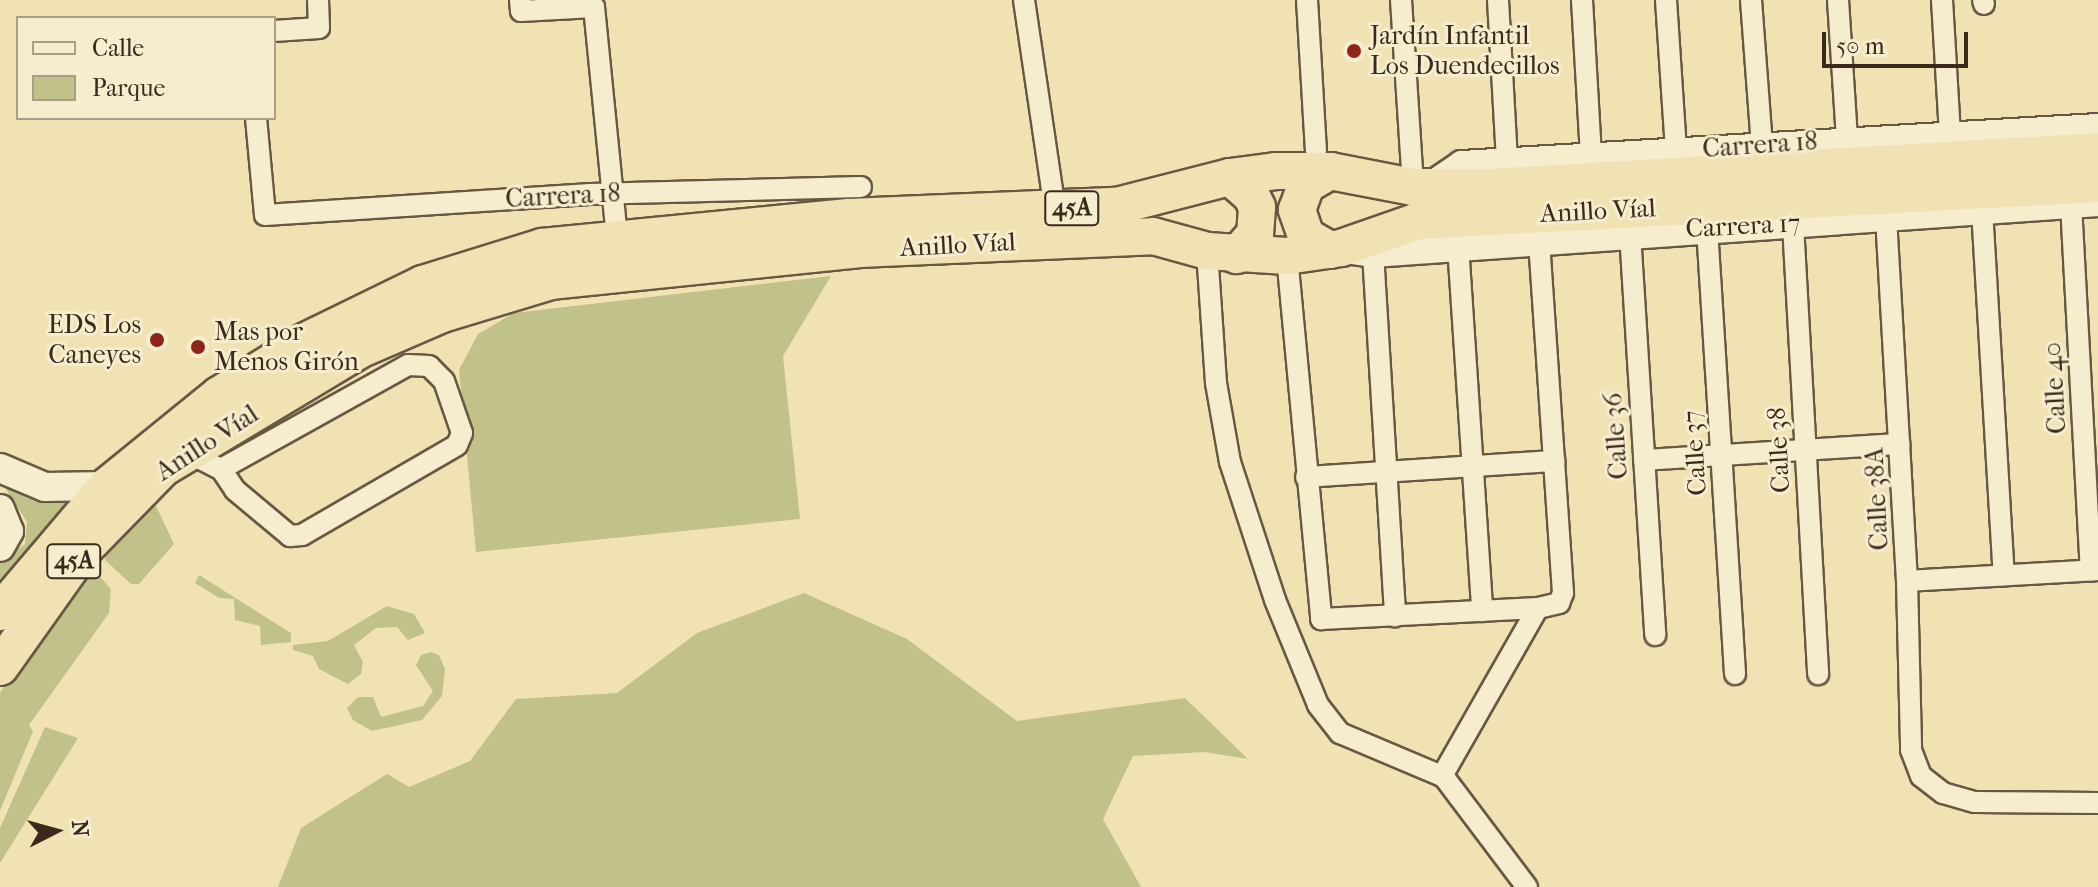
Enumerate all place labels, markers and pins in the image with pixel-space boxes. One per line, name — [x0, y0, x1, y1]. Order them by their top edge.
place label: Jardín Infantil Los Duendecillos — [1370, 20, 1560, 82]
marker: Jardín Infantil Los Duendecillos — [1345, 42, 1363, 60]
place label: EDS Los Caneyes — [48, 309, 141, 370]
place label: Mas por Menos Girón — [214, 316, 359, 378]
marker: EDS Los Caneyes — [148, 331, 166, 349]
marker: Mas por Menos Girón — [189, 338, 207, 356]

